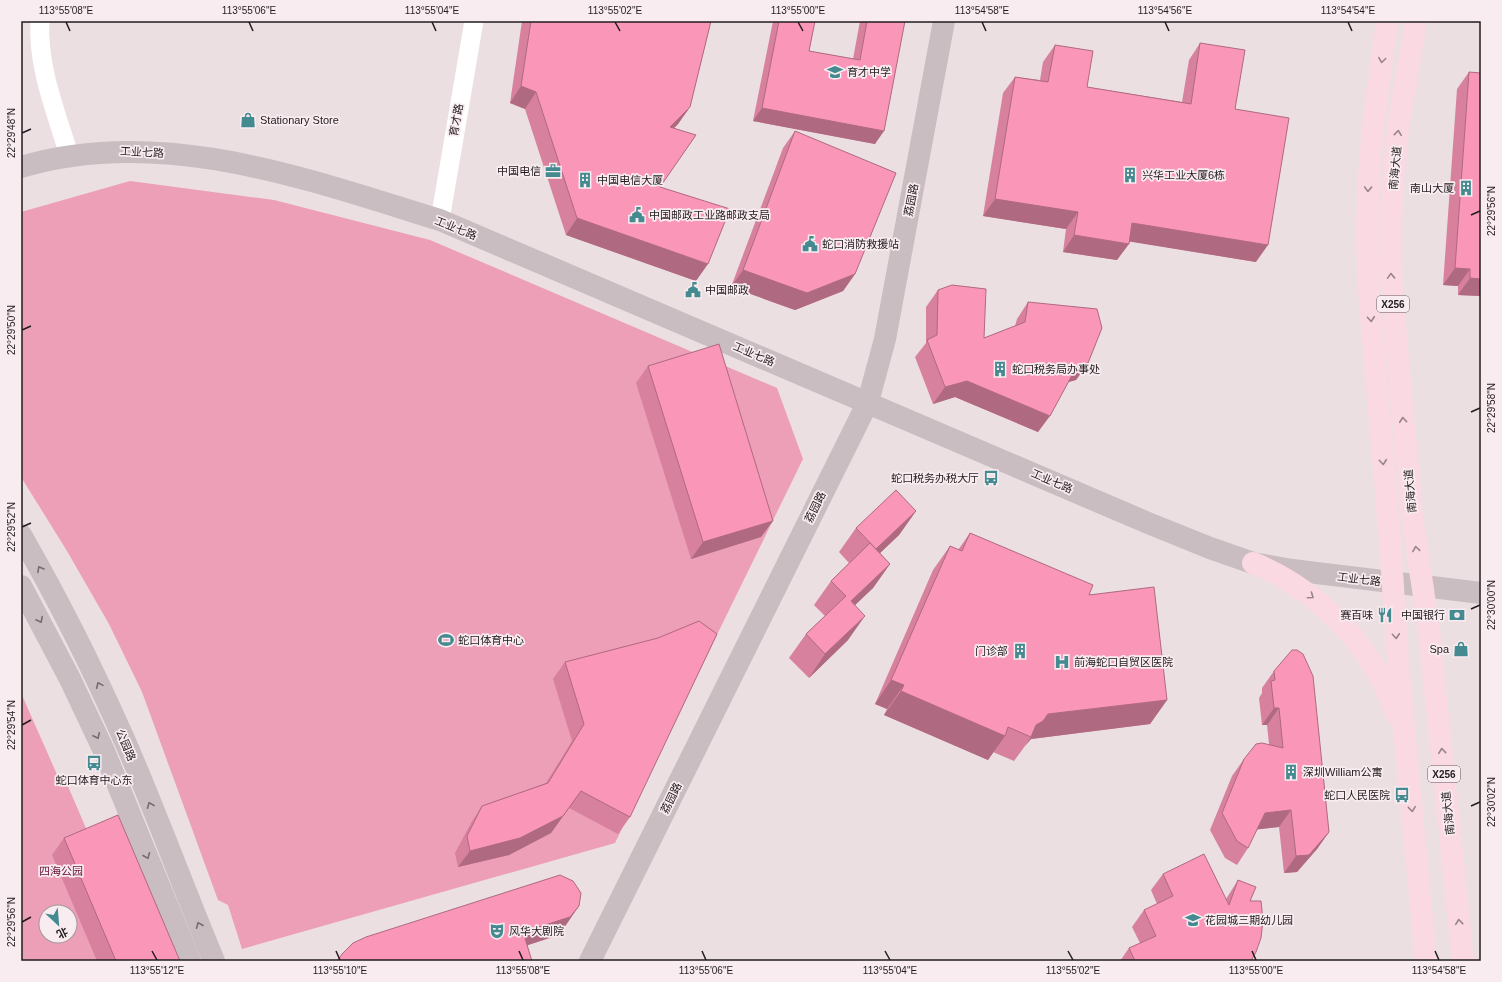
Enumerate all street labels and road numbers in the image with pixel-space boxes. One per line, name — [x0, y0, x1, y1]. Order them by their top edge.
street label: 育才路 — [447, 103, 465, 137]
street label: 工业七路 — [120, 145, 164, 159]
street label: 南海大道 — [1387, 146, 1403, 190]
street label: 荔园路 — [902, 183, 920, 217]
street label: 工业七路 — [433, 214, 479, 242]
road number: X256 — [1377, 296, 1409, 312]
street label: 工业七路 — [731, 340, 777, 368]
street label: 工业七路 — [1029, 467, 1075, 495]
street label: 南海大道 — [1402, 469, 1418, 513]
street label: 荔园路 — [802, 490, 828, 524]
street label: 工业七路 — [1336, 570, 1382, 588]
street label: 公园路 — [114, 727, 138, 763]
road number: X256 — [1428, 766, 1460, 782]
street label: 荔园路 — [658, 781, 684, 815]
street label: 南海大道 — [1440, 790, 1456, 836]

